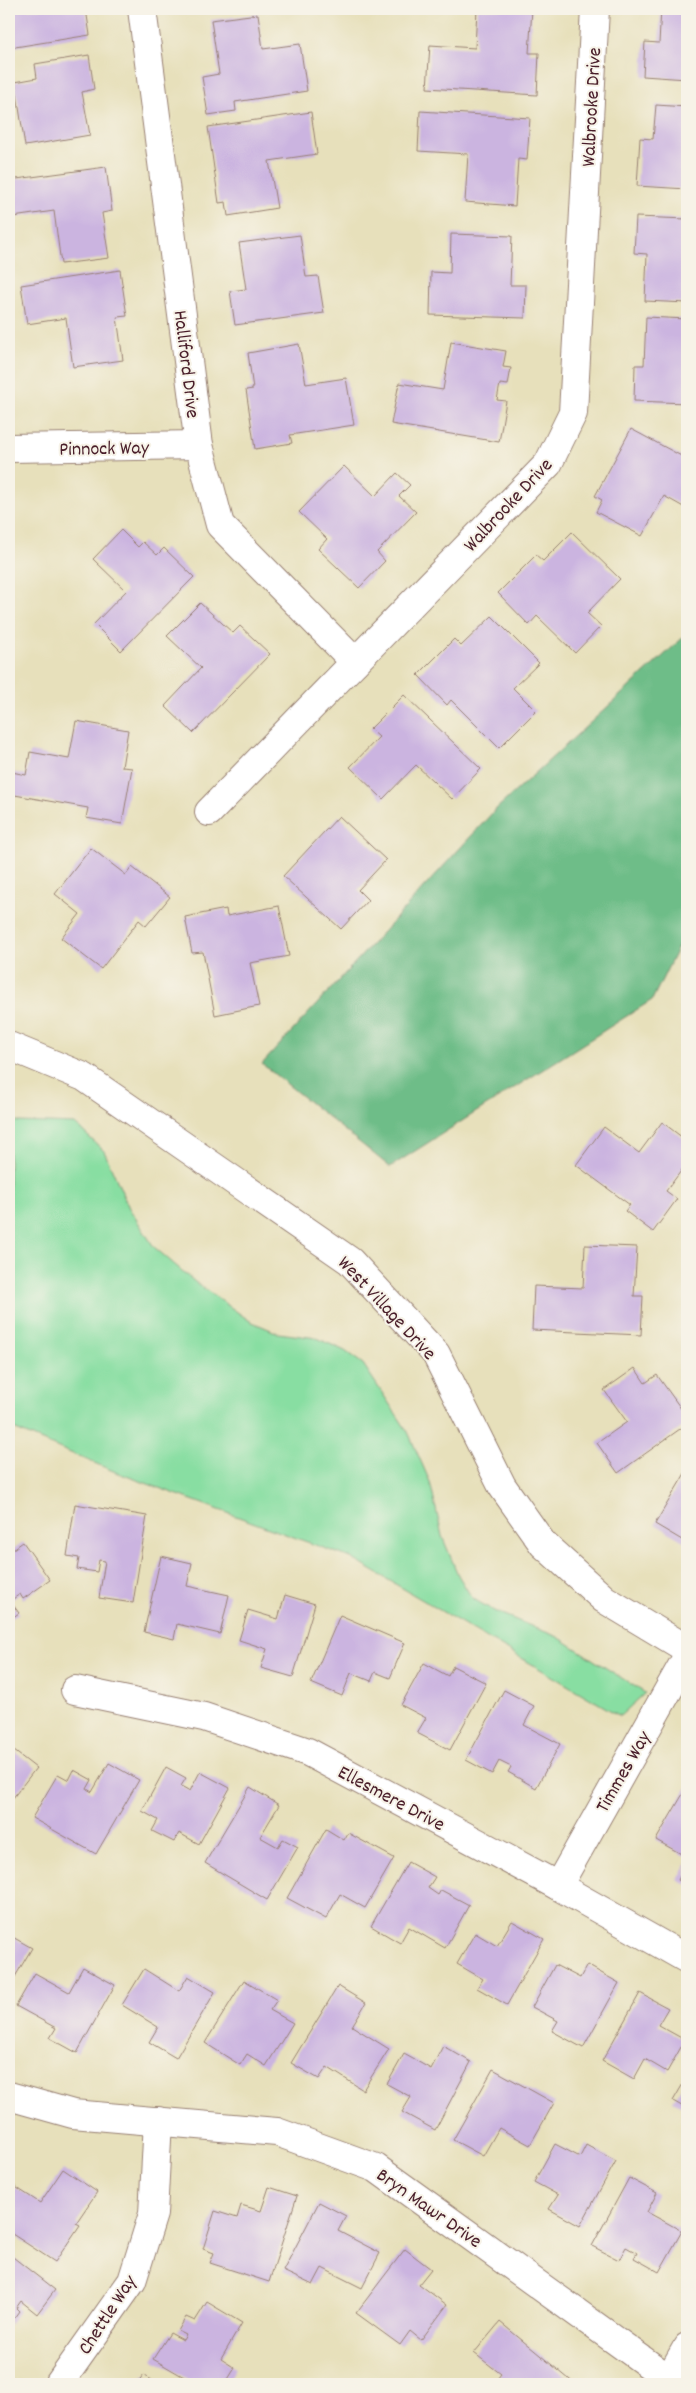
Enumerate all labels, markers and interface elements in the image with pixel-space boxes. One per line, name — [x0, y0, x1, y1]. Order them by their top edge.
street label: Walbrooke Drive — [576, 46, 610, 168]
street label: Halliford Drive — [165, 309, 206, 420]
street label: Pinnock Way — [59, 435, 150, 465]
street label: Walbrooke Drive — [458, 453, 560, 559]
street label: West Village Drive — [330, 1251, 442, 1368]
street label: Timmes Way — [590, 1726, 660, 1818]
street label: Ellesmere Drive — [332, 1760, 449, 1840]
street label: Bryn Mawr Drive — [370, 2163, 487, 2256]
street label: Chettle Way — [72, 2270, 145, 2361]

